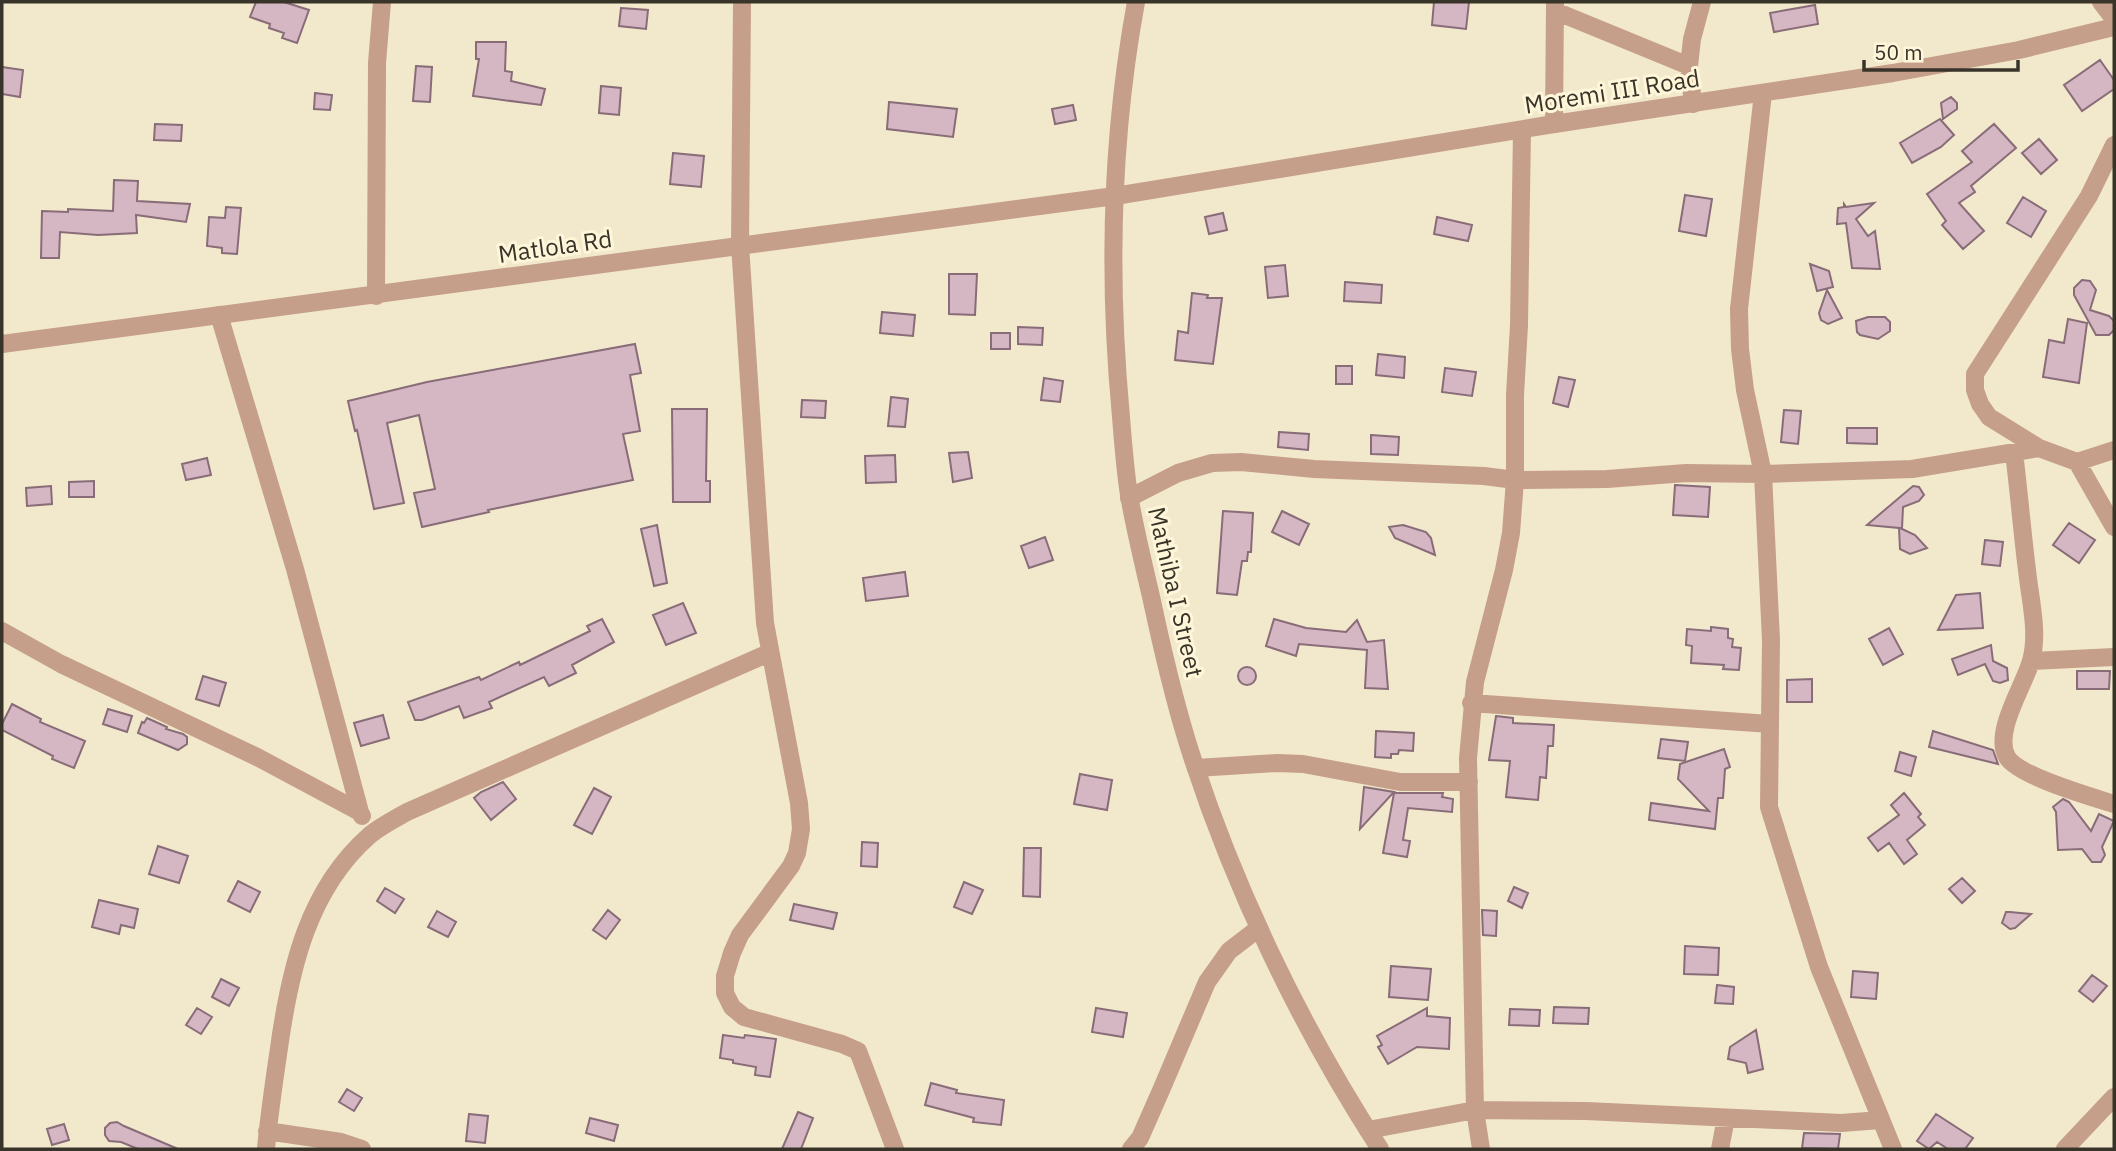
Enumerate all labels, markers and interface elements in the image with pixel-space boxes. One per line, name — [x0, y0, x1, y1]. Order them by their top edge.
scale bar — [1864, 28, 2018, 72]
text: 50 m — [1874, 38, 1923, 66]
street label: Moremi III Road — [1522, 61, 1702, 121]
street label: Matlola Rd — [496, 222, 614, 270]
street label: Mathiba I Street — [1141, 504, 1211, 680]

